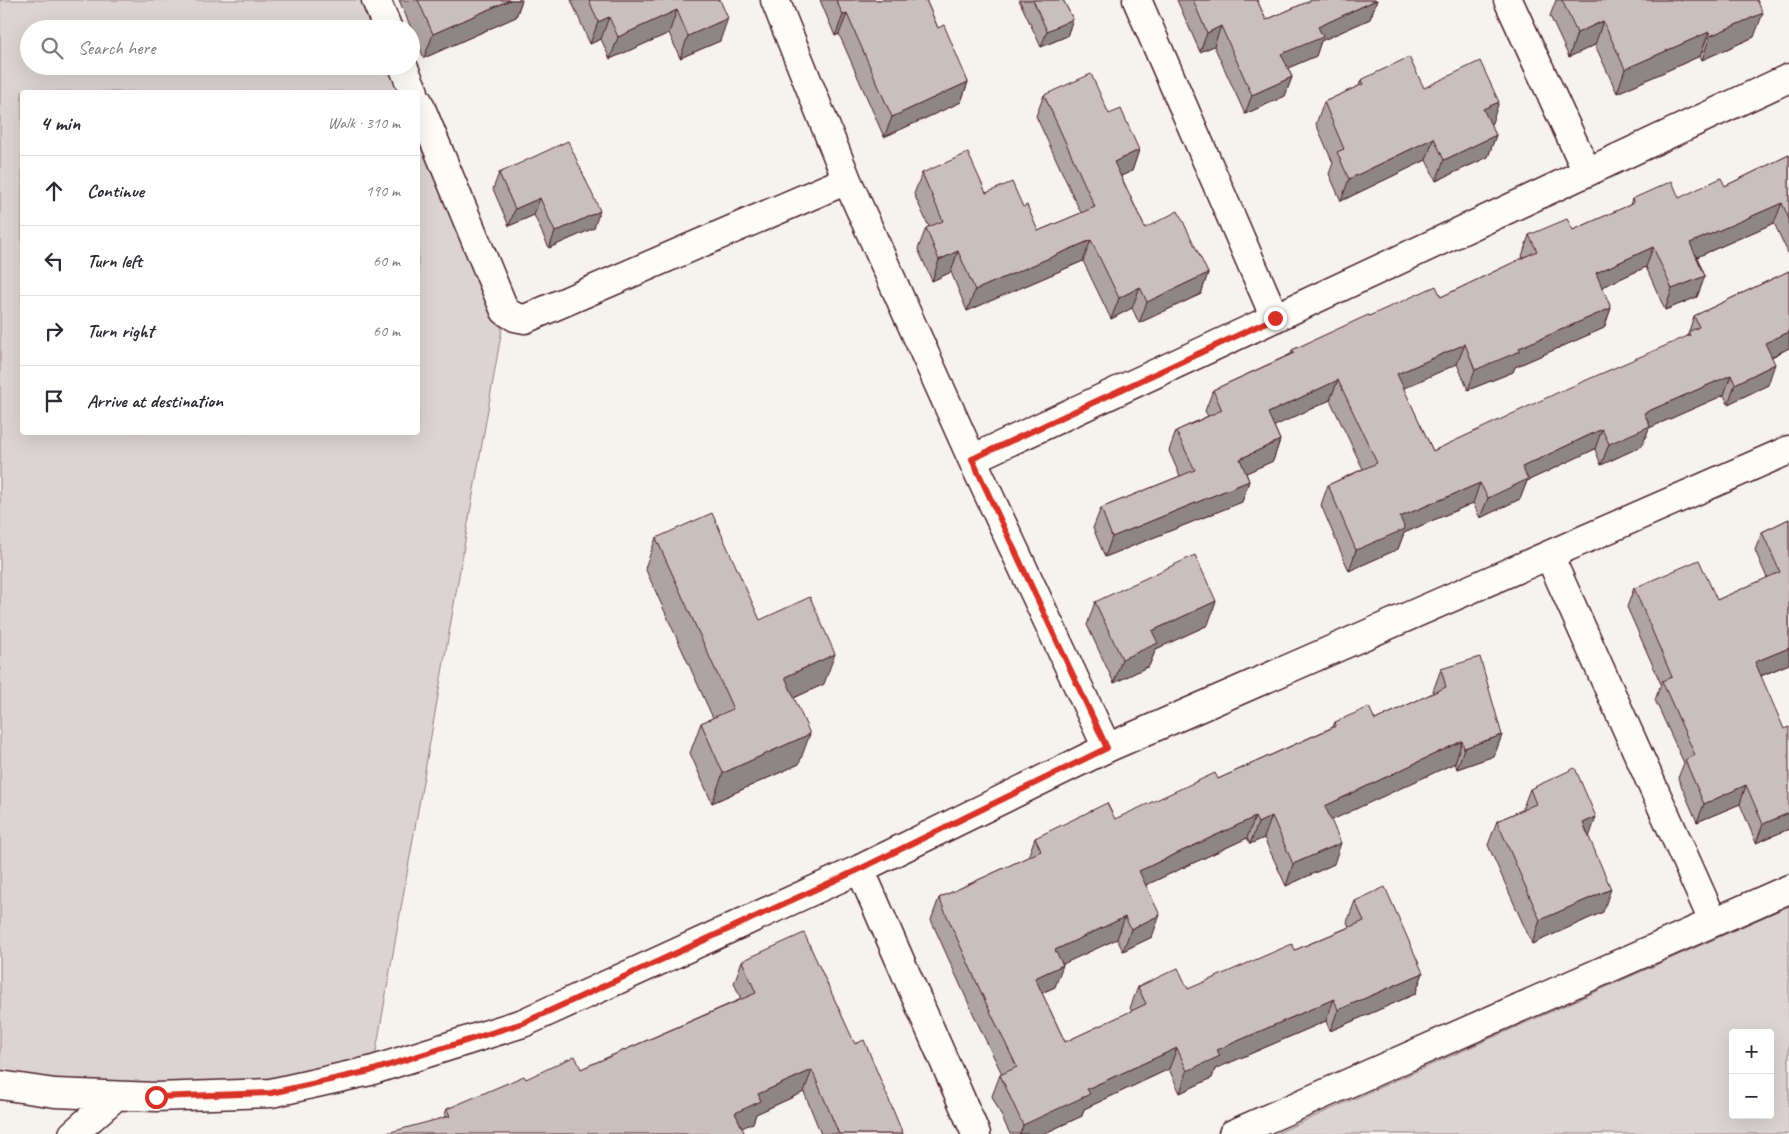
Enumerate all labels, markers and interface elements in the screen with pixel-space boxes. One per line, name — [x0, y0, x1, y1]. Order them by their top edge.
search box — [20, 20, 420, 75]
icon: search — [38, 34, 66, 62]
text: Search here — [78, 36, 155, 60]
text: 4 min — [40, 110, 80, 136]
text: Walk · 310 m — [328, 113, 400, 133]
icon: ahead — [40, 177, 68, 205]
text: Continue — [87, 179, 144, 203]
text: 190 m — [366, 181, 400, 201]
icon: left — [40, 247, 68, 275]
text: Turn left — [87, 249, 142, 273]
text: 60 m — [373, 251, 400, 271]
route end — [1264, 307, 1287, 330]
icon: right — [40, 317, 68, 345]
text: Turn right — [87, 319, 154, 343]
text: 60 m — [373, 321, 400, 341]
icon: arrive — [40, 387, 68, 415]
text: Arrive at destination — [87, 389, 223, 413]
map controls — [1729, 1029, 1774, 1119]
button: + — [1729, 1029, 1774, 1074]
button: − — [1729, 1074, 1774, 1119]
route start — [145, 1086, 168, 1109]

